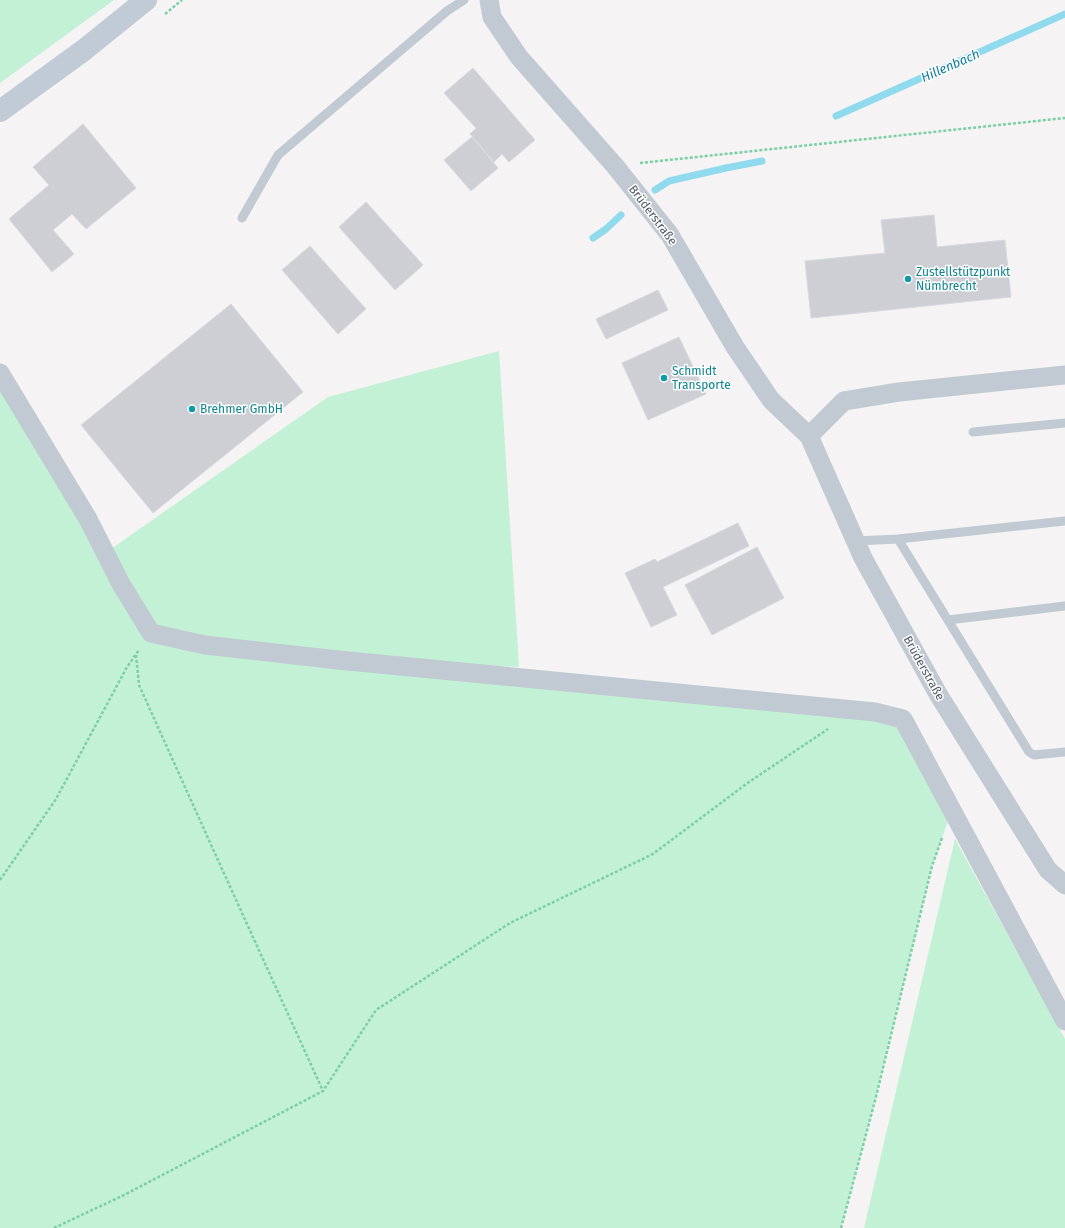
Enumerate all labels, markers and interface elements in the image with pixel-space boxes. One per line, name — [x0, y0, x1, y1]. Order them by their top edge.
water label: Hillenbach — [919, 46, 982, 85]
street label: Brüderstraße — [626, 182, 680, 248]
place label: Zustellstützpunkt Nümbrecht — [916, 265, 1011, 293]
marker: Zustellstützpunkt Nümbrecht — [903, 274, 913, 284]
place label: Schmidt Transporte — [672, 364, 731, 392]
marker: Schmidt Transporte — [659, 373, 669, 383]
place label: Brehmer GmbH — [200, 402, 283, 416]
marker: Brehmer GmbH — [187, 404, 197, 414]
street label: Brüderstraße — [901, 633, 947, 703]

